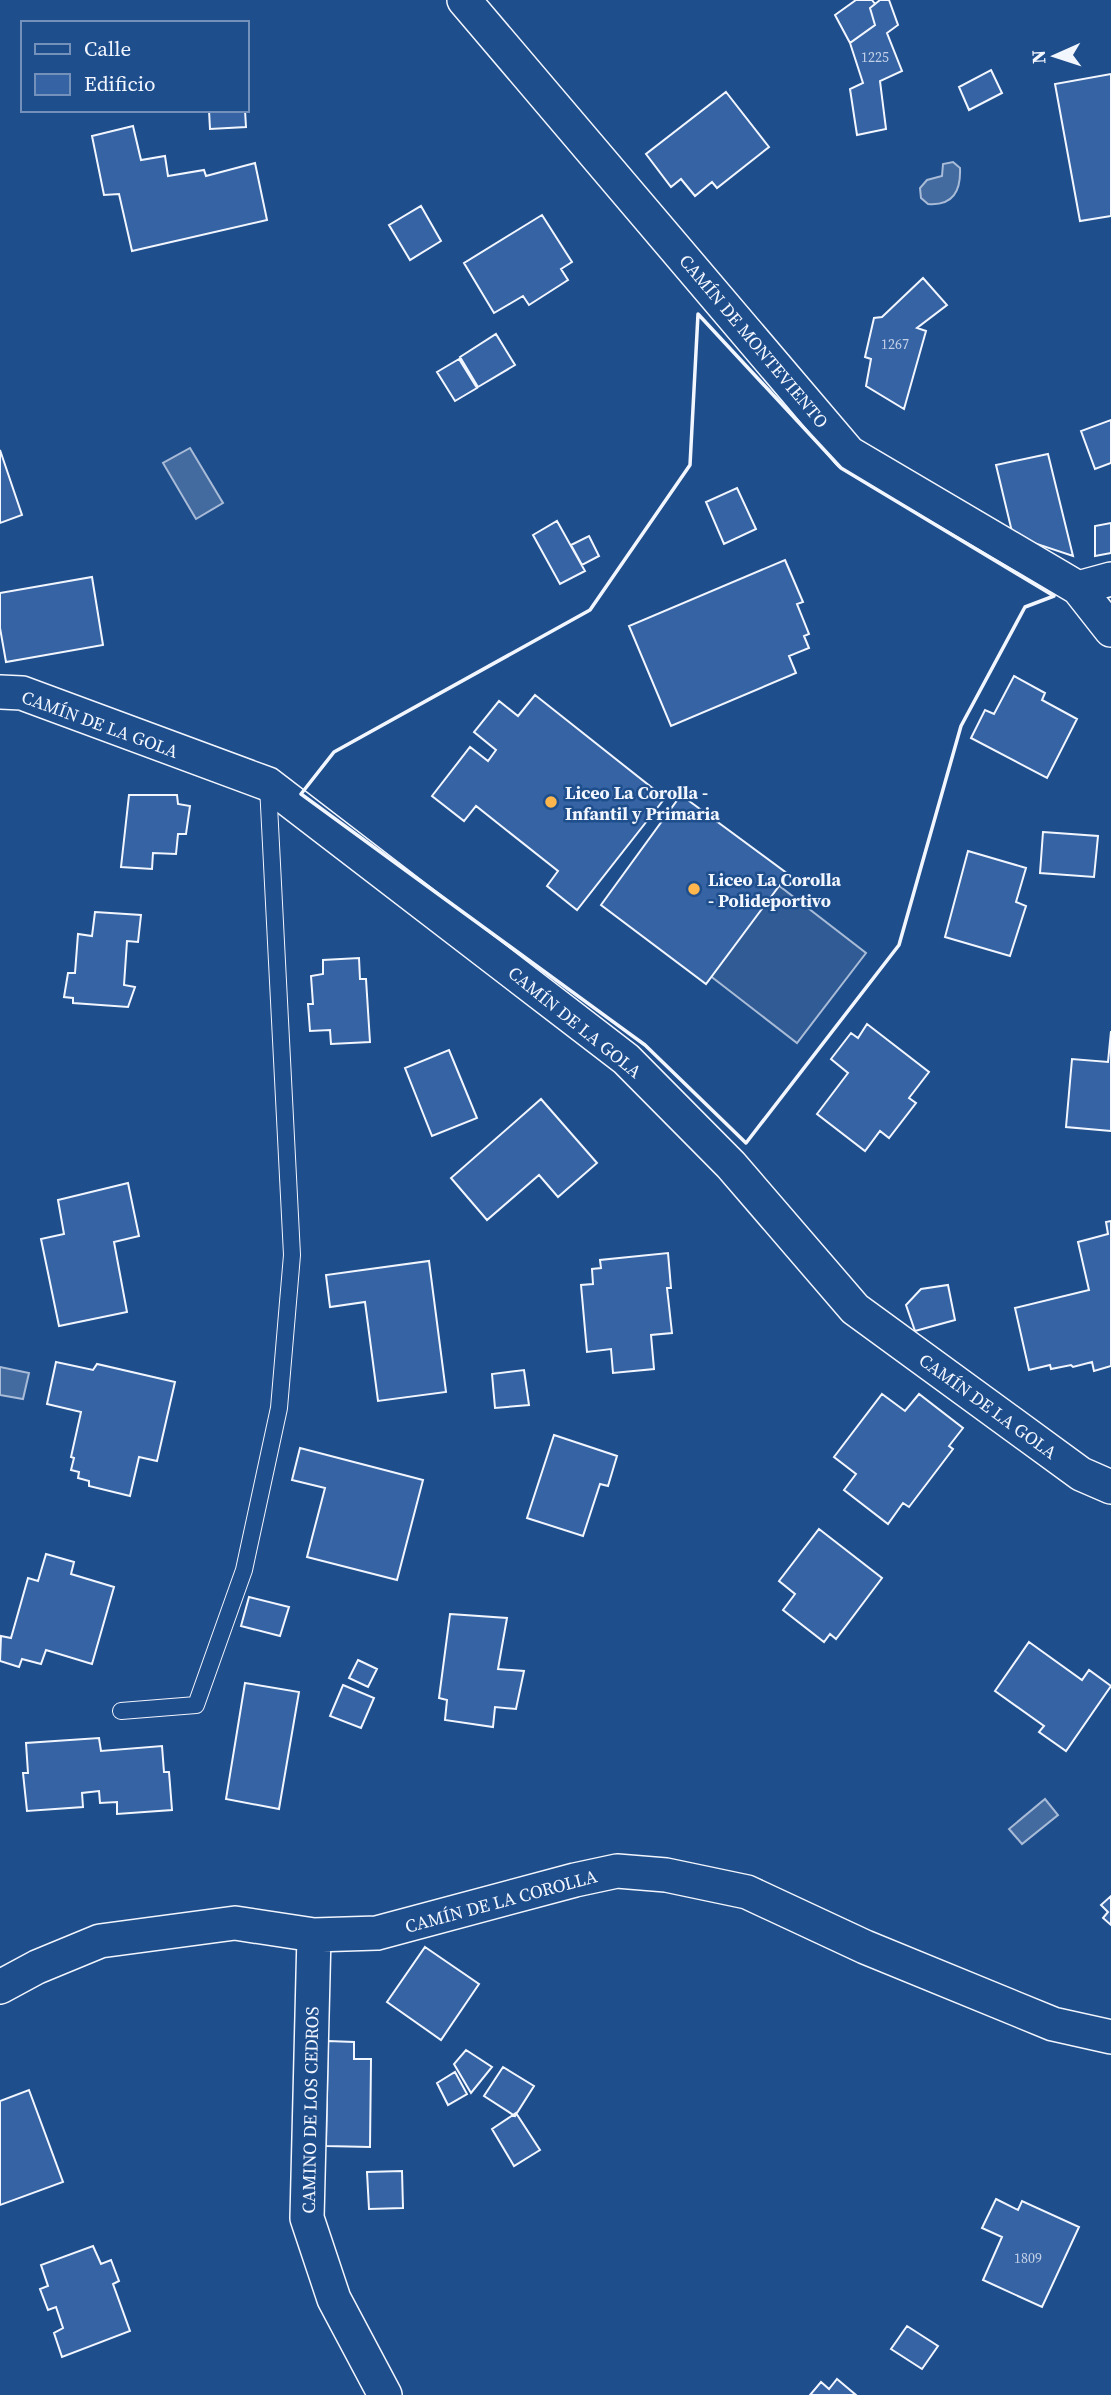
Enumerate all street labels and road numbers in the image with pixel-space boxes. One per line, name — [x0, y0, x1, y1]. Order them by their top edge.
street label: CAMÍN DE MONTEVIENTO — [674, 249, 834, 433]
street label: CAMÍN DE LA GOLA — [18, 684, 182, 764]
street label: CAMÍN DE LA GOLA — [503, 960, 647, 1084]
street label: CAMÍN DE LA GOLA — [914, 1347, 1062, 1465]
street label: CAMÍN DE LA COROLLA — [402, 1863, 600, 1939]
street label: CAMINO DE LOS CEDROS — [296, 2006, 324, 2214]

